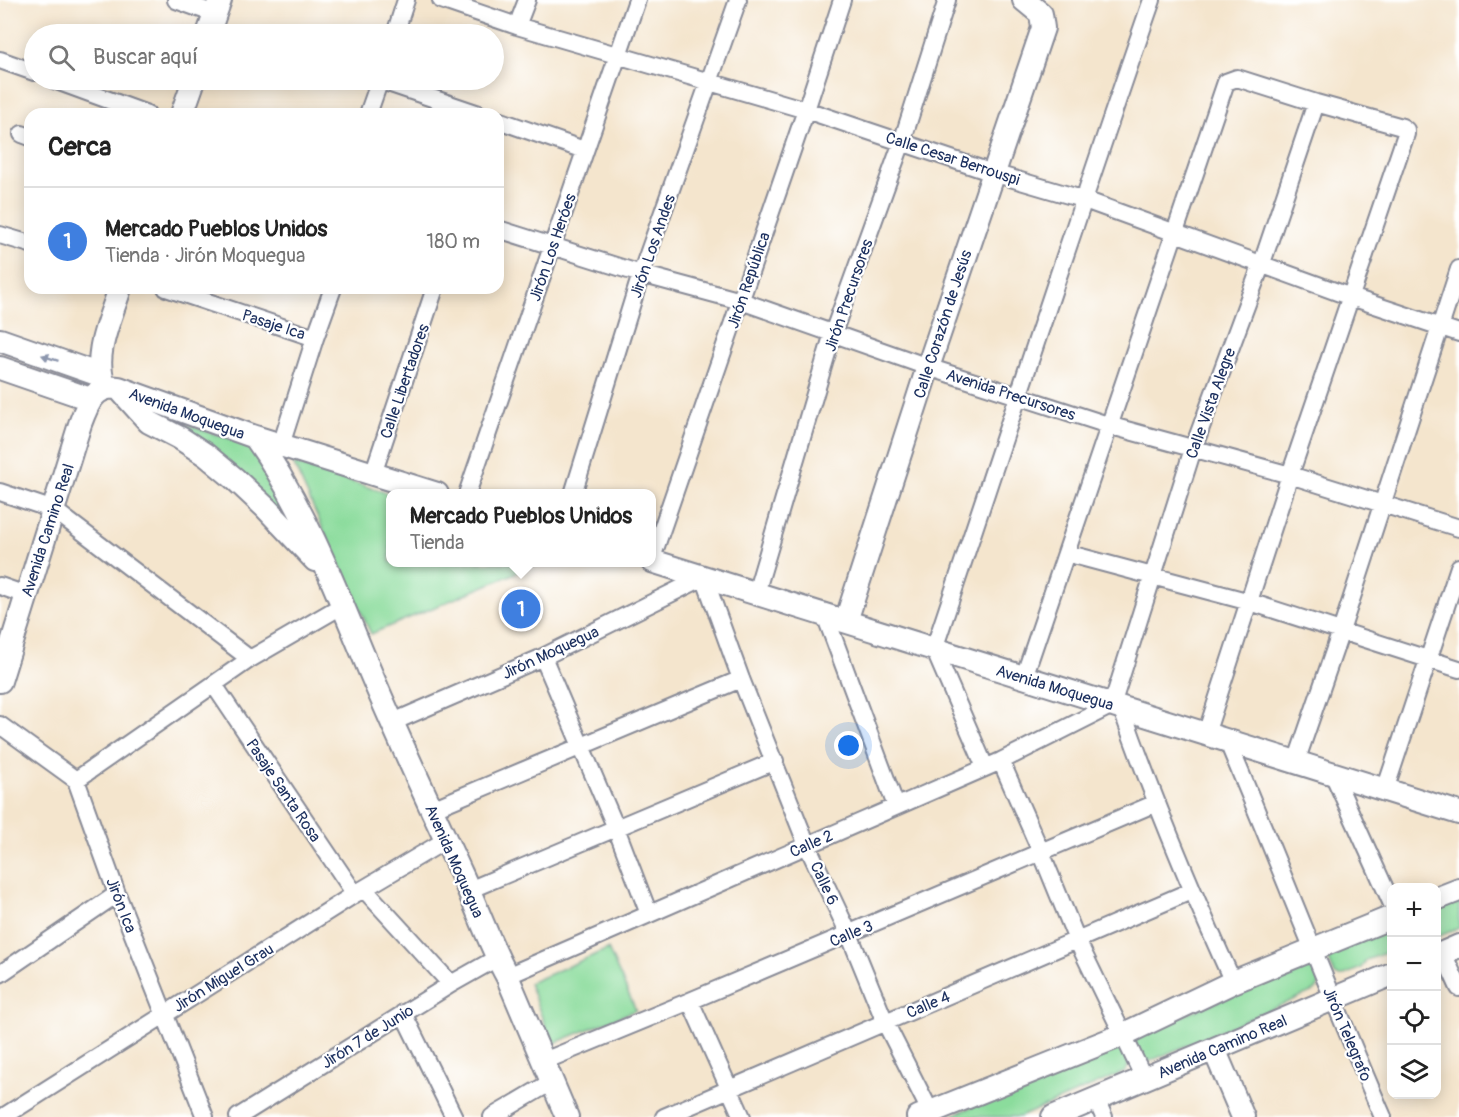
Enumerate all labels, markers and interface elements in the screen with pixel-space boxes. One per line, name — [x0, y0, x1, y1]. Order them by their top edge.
search box — [24, 24, 504, 90]
icon: search — [45, 41, 78, 74]
text: Buscar aquí — [93, 43, 198, 71]
street label: Calle Cesar Berrouspi — [883, 128, 1023, 190]
text: Cerca — [48, 131, 111, 163]
street label: Jirón Los Heróes — [525, 191, 581, 304]
street label: Jirón Los Andes — [626, 192, 680, 301]
text: Mercado Pueblos Unidos — [105, 215, 327, 243]
text: 1 — [64, 229, 71, 254]
text: 180 m — [426, 229, 480, 254]
street label: Jirón República — [723, 230, 775, 331]
street label: Jirón Precursores — [820, 237, 878, 354]
text: Tienda · Jirón Moquegua — [105, 243, 305, 268]
street label: Calle Corazón de Jesús — [909, 247, 976, 401]
street label: Pasaje Ica — [240, 305, 308, 345]
street label: Calle Libertadores — [376, 321, 434, 441]
street label: Calle Vista Alegre — [1182, 345, 1240, 462]
one-way arrow — [41, 352, 59, 362]
street label: Avenida Precursores — [944, 365, 1078, 425]
street label: Avenida Moquegua — [126, 384, 247, 444]
street label: Avenida Camino Real — [17, 461, 79, 599]
popup — [386, 489, 656, 567]
text: Mercado Pueblos Unidos — [410, 502, 632, 530]
text: Tienda — [410, 530, 464, 555]
pin: 1 — [502, 586, 540, 632]
street label: Jirón Moquegua — [499, 622, 602, 684]
street label: Avenida Moquegua — [993, 661, 1116, 715]
your location — [834, 731, 863, 760]
street label: Pasaje Santa Rosa — [241, 735, 325, 846]
street label: Avenida Moquegua — [420, 802, 488, 921]
street label: Calle 2 — [787, 826, 836, 862]
street label: Calle 6 — [805, 859, 843, 908]
street label: Jirón Ica — [101, 875, 141, 936]
map controls — [1387, 883, 1441, 1099]
button: + — [1387, 883, 1441, 937]
street label: Calle 3 — [827, 916, 876, 952]
button: − — [1387, 937, 1441, 991]
street label: Jirón Miguel Grau — [170, 939, 277, 1017]
street label: Jirón Telegrafo — [1318, 984, 1376, 1085]
street label: Calle 4 — [904, 987, 953, 1023]
button: locate — [1387, 991, 1441, 1045]
street label: Jirón 7 de Junio — [318, 1000, 418, 1073]
street label: Avenida Camino Real — [1155, 1011, 1290, 1083]
button: layers — [1387, 1045, 1441, 1099]

